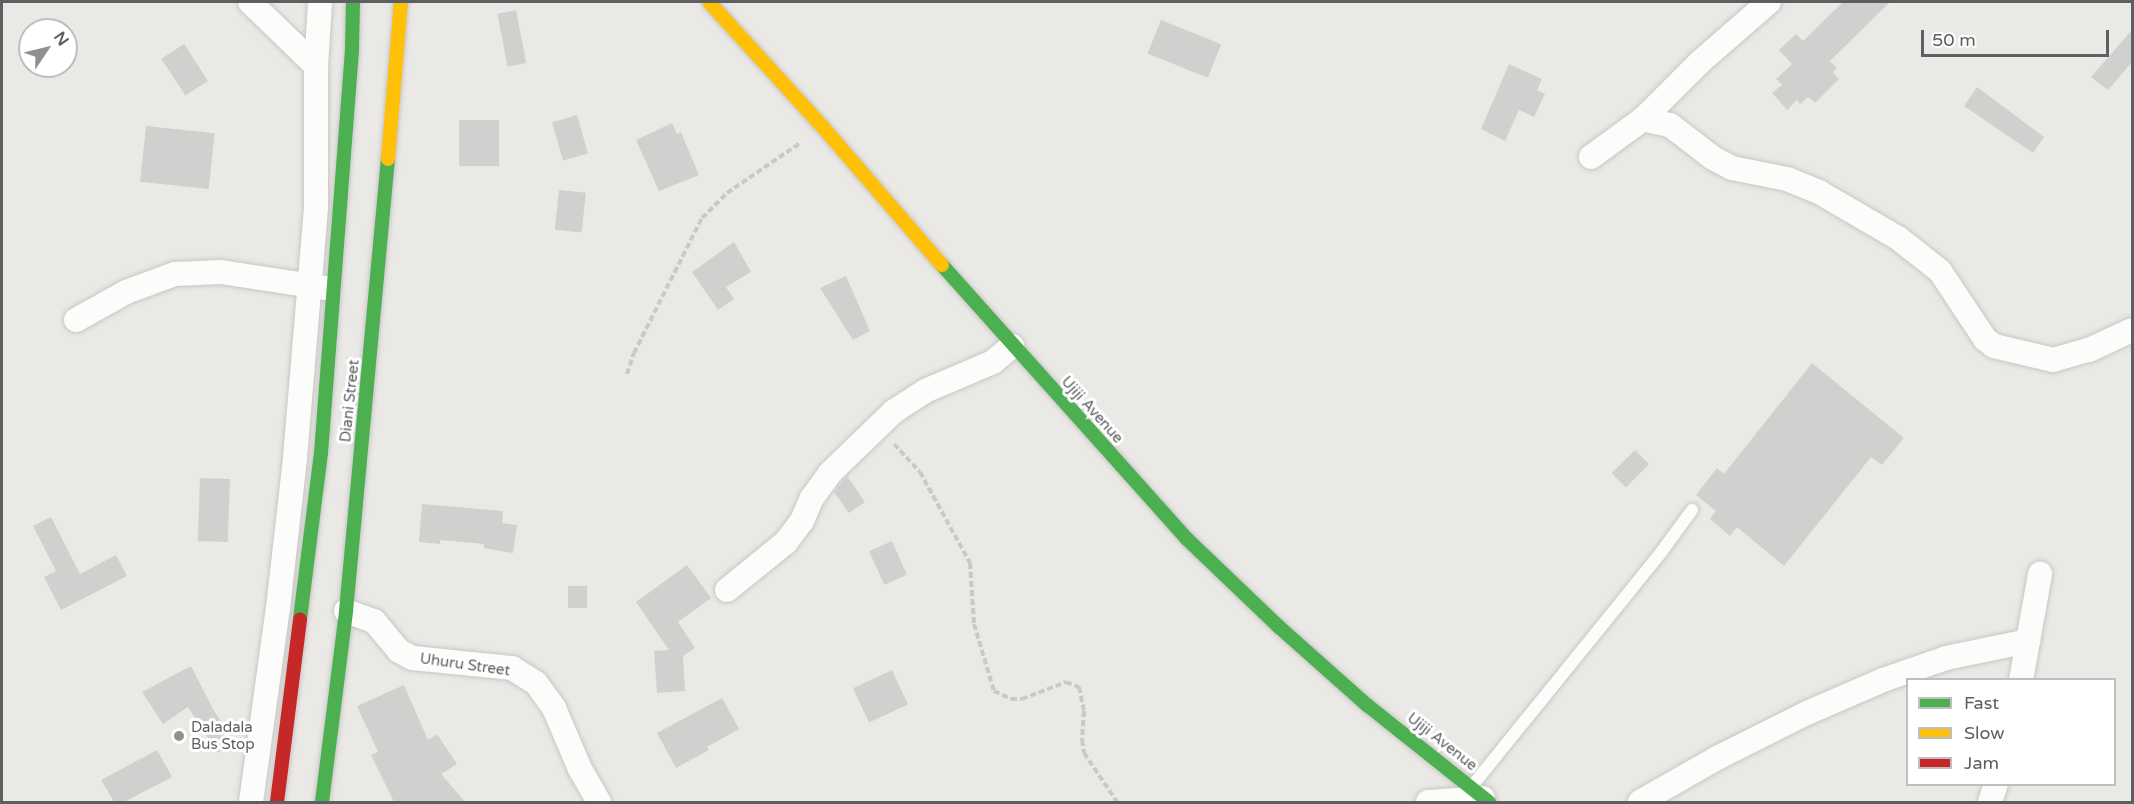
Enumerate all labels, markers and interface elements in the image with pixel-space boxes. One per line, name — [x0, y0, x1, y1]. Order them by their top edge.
north arrow — [18, 18, 78, 78]
scale bar — [1924, 18, 2112, 56]
text: N — [49, 28, 73, 50]
text: 50 m — [1932, 29, 1976, 51]
street label: Diani Street — [337, 359, 363, 443]
street label: Ujiji Avenue — [1057, 373, 1127, 447]
street label: Uhuru Street — [419, 650, 511, 680]
legend — [1906, 678, 2116, 786]
text: Fast — [1964, 692, 1999, 714]
street label: Ujiji Avenue — [1403, 709, 1481, 775]
place label: Daladala Bus Stop — [191, 718, 255, 753]
text: Slow — [1964, 722, 2005, 744]
marker: Daladala Bus Stop — [172, 729, 186, 743]
text: Jam — [1964, 752, 1999, 774]

